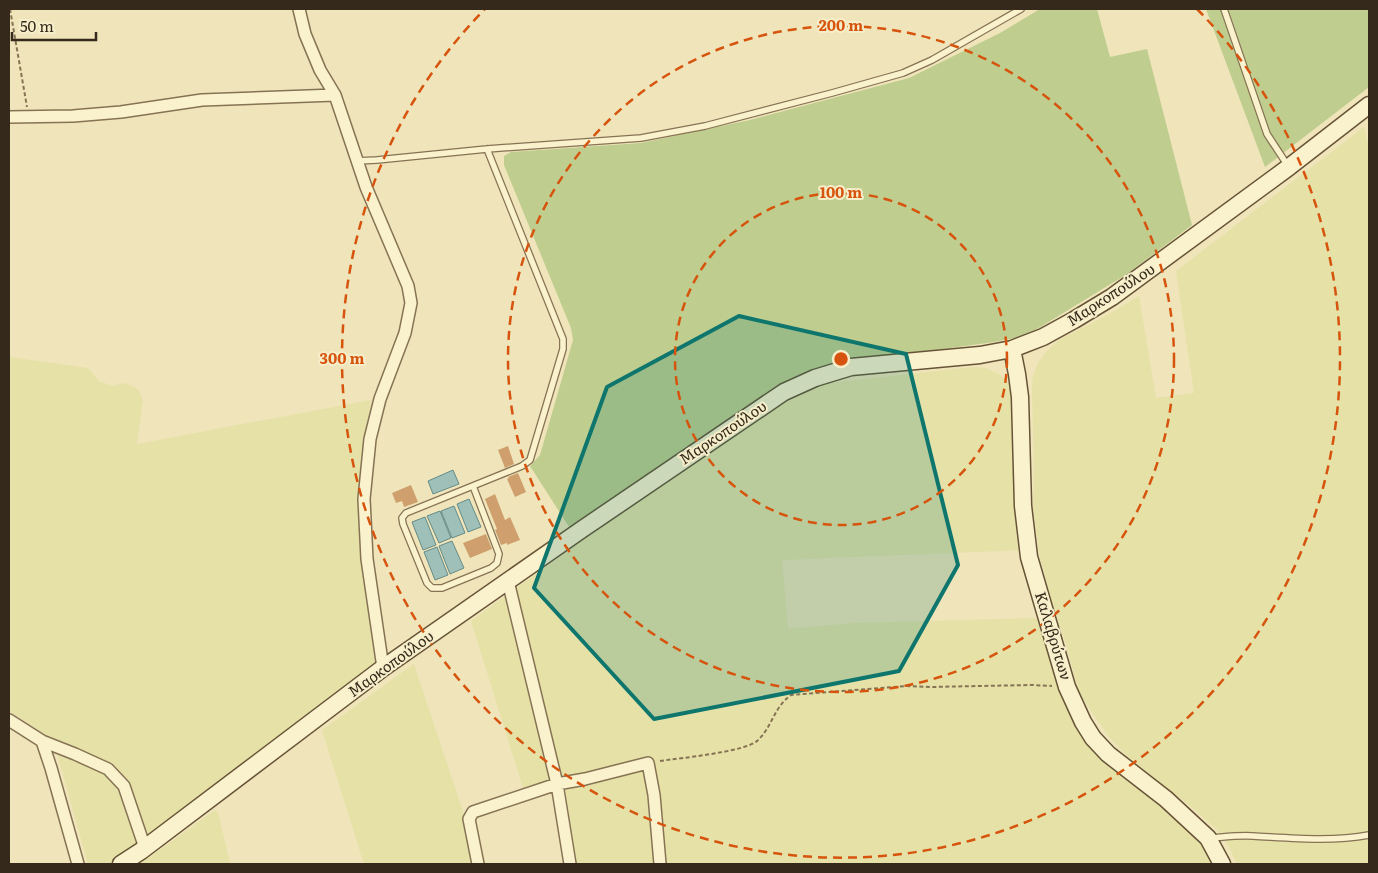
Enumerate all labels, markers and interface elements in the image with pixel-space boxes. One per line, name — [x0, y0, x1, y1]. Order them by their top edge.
scale bar — [12, 10, 96, 42]
text: 200 m — [819, 13, 863, 36]
text: 50 m — [20, 14, 54, 37]
text: 100 m — [820, 180, 862, 203]
street label: Μαρκοπούλου — [1062, 256, 1159, 331]
text: 300 m — [320, 346, 364, 369]
centre of rings — [832, 350, 850, 368]
street label: Μαρκοπούλου — [674, 394, 771, 470]
street label: Καλαβρύτων — [1030, 588, 1079, 683]
street label: Μαρκοπούλου — [343, 624, 438, 702]

